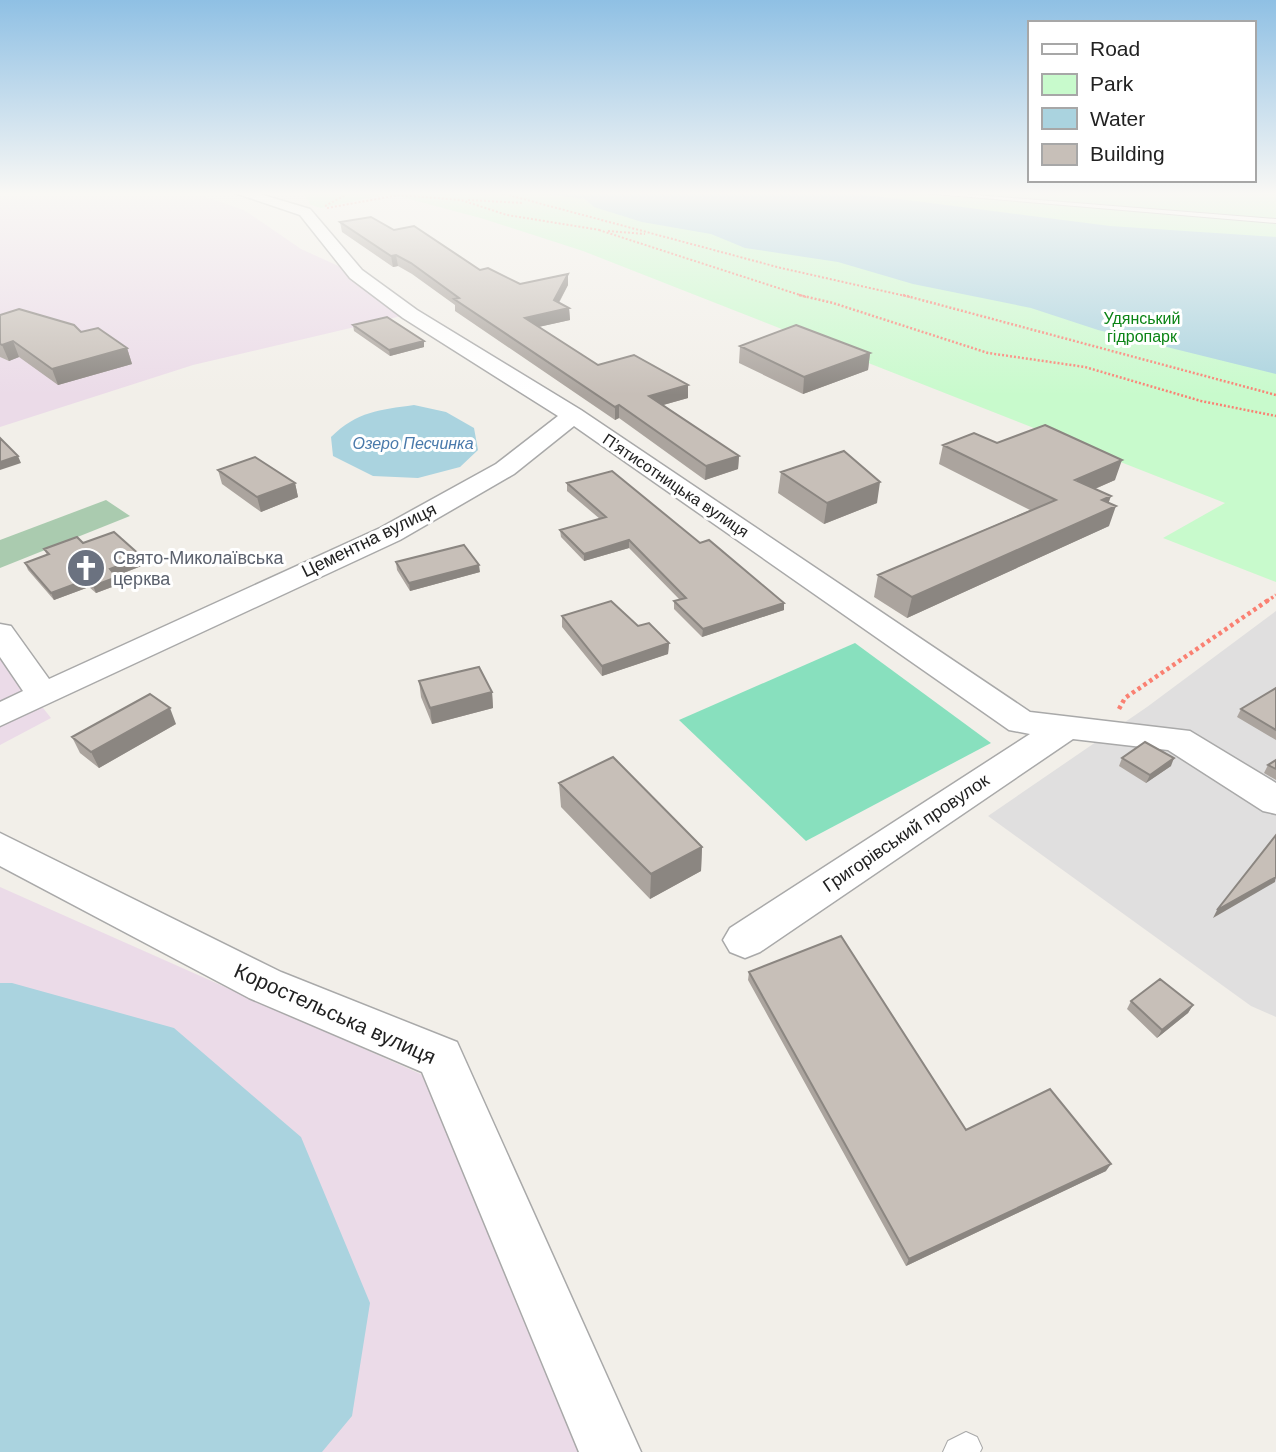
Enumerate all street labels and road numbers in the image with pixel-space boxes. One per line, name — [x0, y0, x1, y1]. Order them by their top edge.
street label: П’ятисотницька вулиця — [600, 430, 752, 541]
street label: Цементна вулиця — [298, 499, 440, 581]
street label: Григорівський провулок — [819, 770, 993, 896]
street label: Коростельська вулиця — [231, 959, 439, 1068]

